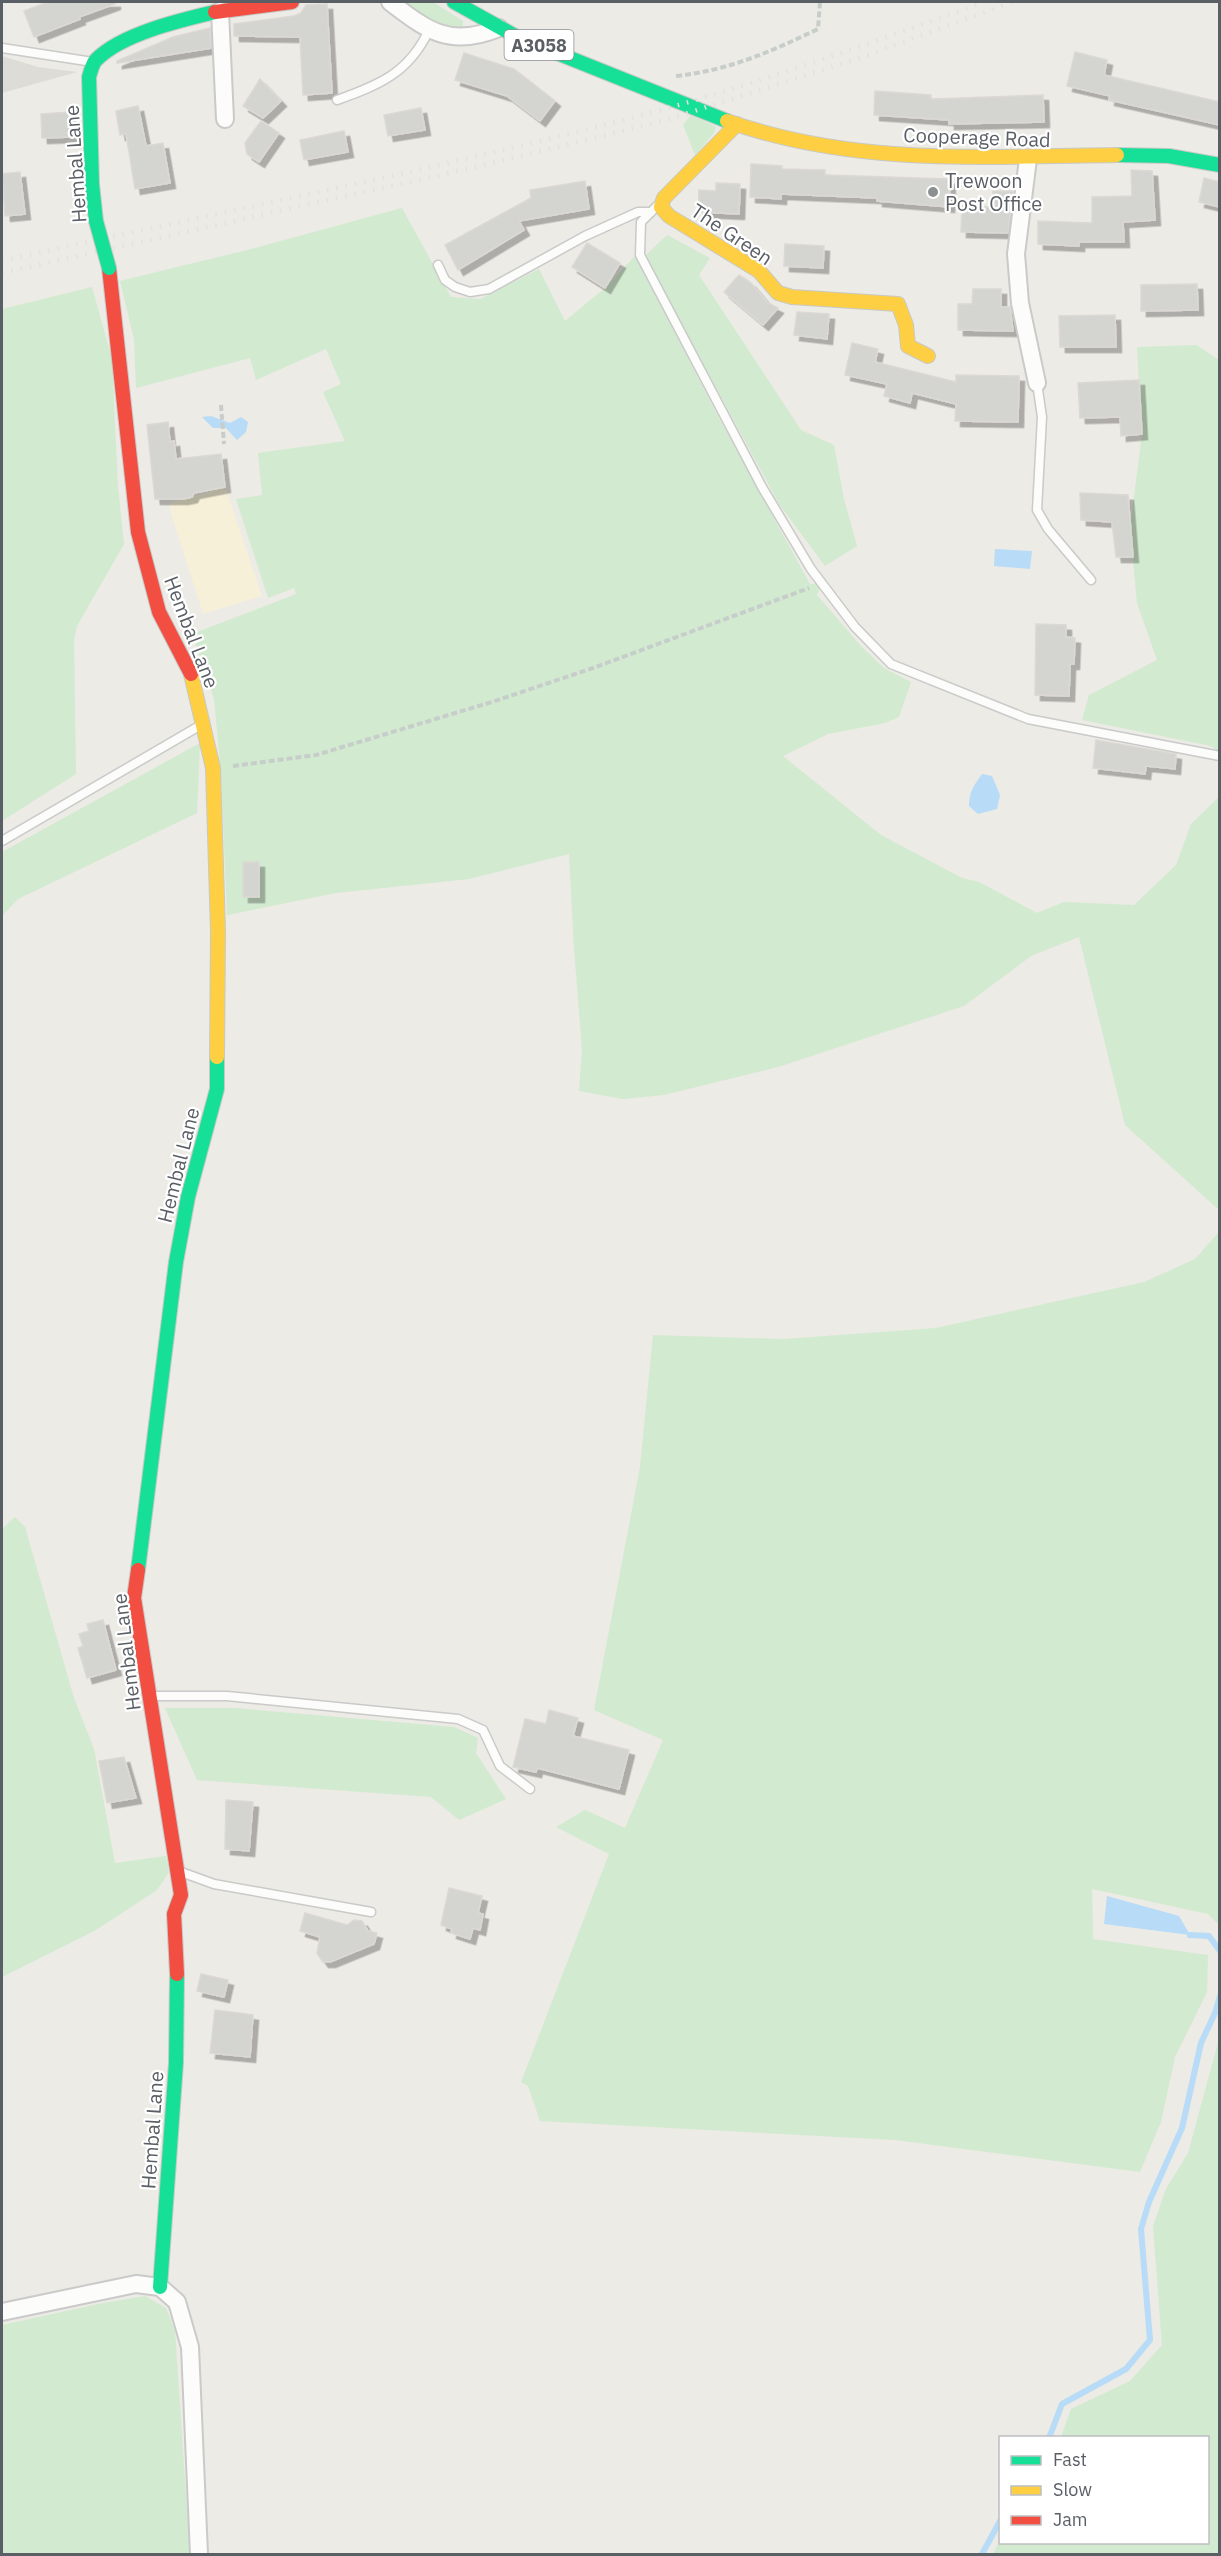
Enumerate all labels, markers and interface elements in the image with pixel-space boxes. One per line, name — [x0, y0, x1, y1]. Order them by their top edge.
road number: A3058 — [504, 30, 574, 60]
street label: Hembal Lane — [57, 104, 93, 224]
street label: Cooperage Road — [903, 121, 1051, 153]
place label: Trewoon Post Office — [945, 167, 1042, 217]
marker: Trewoon Post Office — [926, 185, 940, 199]
street label: The Green — [686, 197, 778, 271]
street label: Hembal Lane — [158, 572, 226, 692]
street label: Hembal Lane — [151, 1104, 205, 1226]
street label: Hembal Lane — [105, 1592, 147, 1712]
street label: Hembal Lane — [134, 2070, 170, 2190]
legend — [999, 2436, 1209, 2544]
text: Fast — [1053, 2448, 1087, 2471]
text: Slow — [1053, 2478, 1092, 2501]
text: Jam — [1053, 2508, 1088, 2531]

